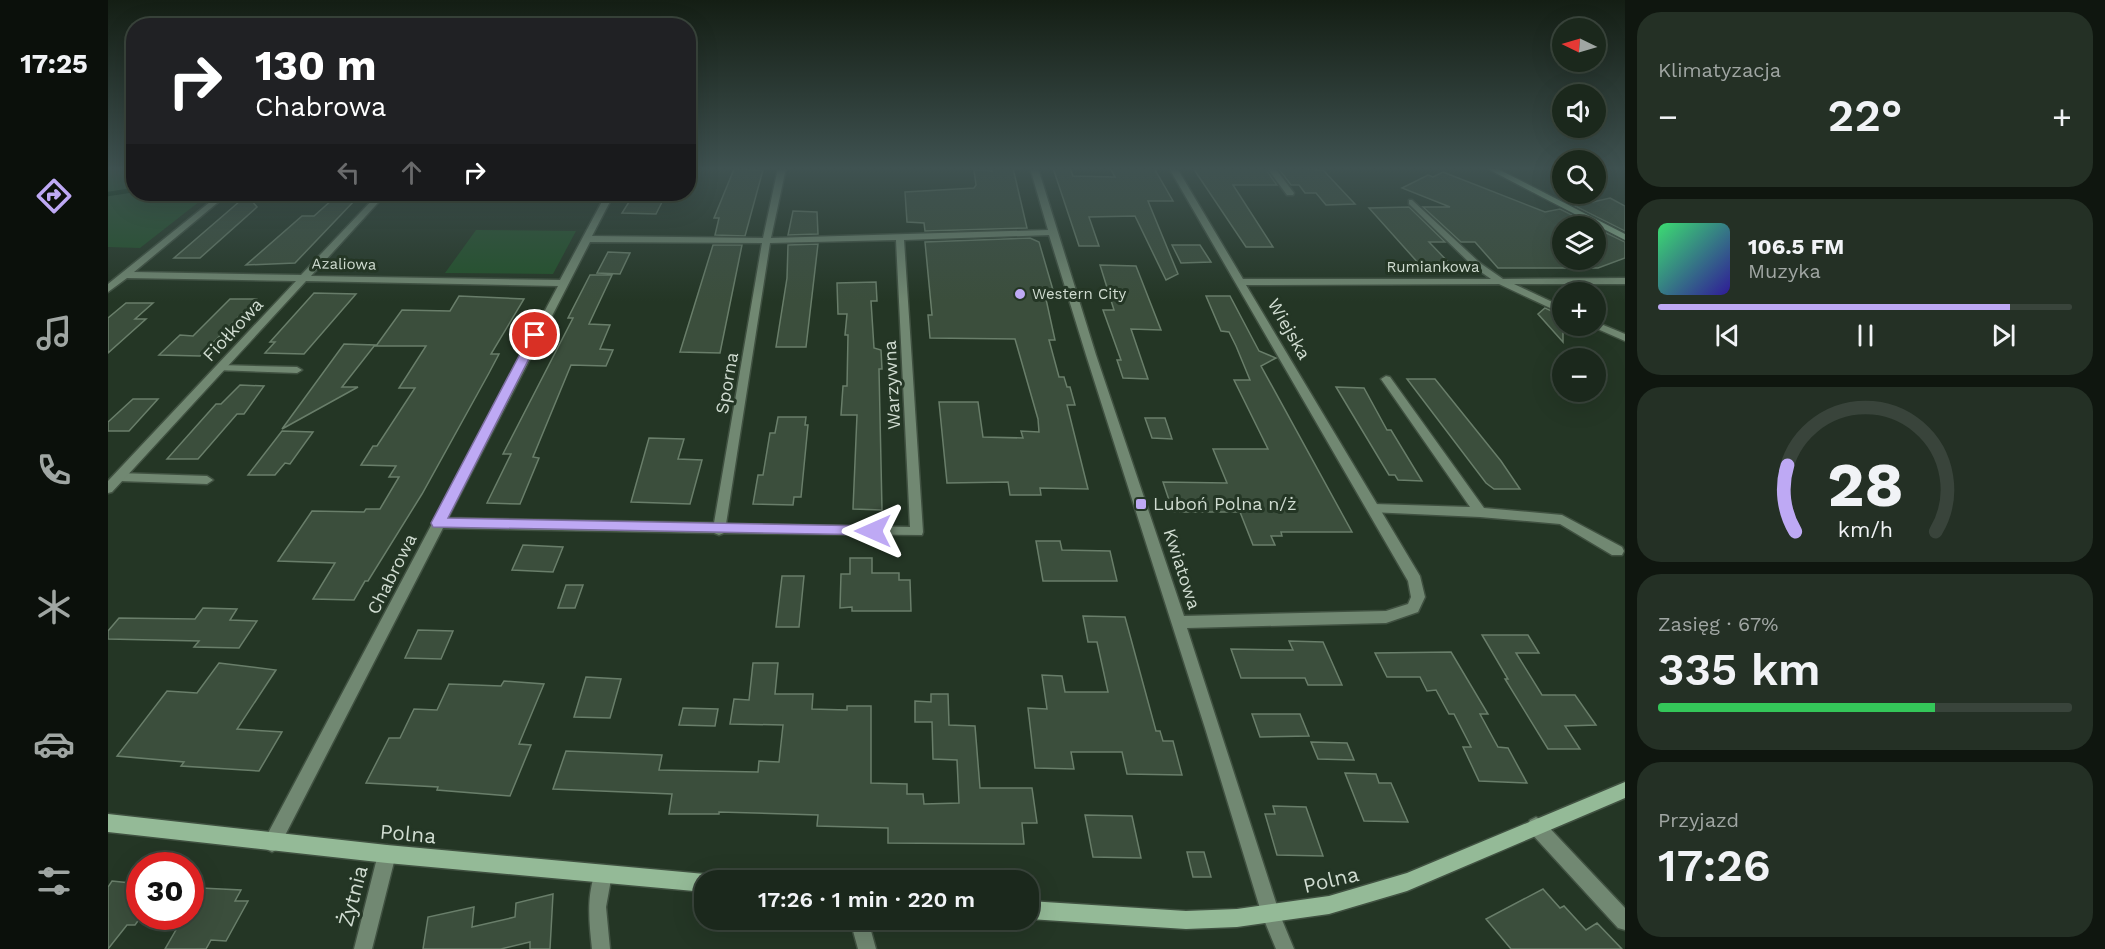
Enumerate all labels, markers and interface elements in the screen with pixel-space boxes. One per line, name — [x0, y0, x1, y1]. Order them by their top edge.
north arrow — [1552, 18, 1606, 72]
map controls — [1552, 18, 1606, 402]
text: 130 m — [255, 41, 377, 90]
icon: right — [156, 42, 234, 120]
text: 17:25 — [20, 48, 88, 80]
text: Klimatyzacja — [1658, 58, 1781, 82]
button: sound — [1552, 84, 1606, 138]
text: 22° — [1828, 89, 1902, 142]
text: Chabrowa — [255, 91, 386, 123]
text: − — [1658, 97, 1678, 136]
text: + — [2052, 97, 2072, 136]
button: search — [1552, 150, 1606, 204]
icon: left — [332, 156, 365, 189]
icon: ahead — [395, 156, 428, 189]
icon: right — [458, 156, 491, 189]
icon: directions — [33, 175, 75, 217]
button: layers — [1552, 216, 1606, 270]
text: 106.5 FM — [1748, 234, 1844, 259]
street label: Azaliowa — [312, 254, 377, 274]
street label: Rumiankowa — [1387, 258, 1480, 276]
text: Muzyka — [1748, 259, 1821, 283]
button: + — [1552, 282, 1606, 336]
place label: Western City — [1032, 285, 1126, 303]
marker: Western City — [1013, 287, 1027, 301]
street label: Fiołkowa — [198, 294, 267, 366]
street label: Wiejska — [1264, 295, 1315, 363]
pin — [509, 309, 560, 360]
icon: music — [33, 312, 75, 354]
icon: arrive — [518, 318, 551, 351]
icon: previous — [1711, 319, 1744, 352]
icon: pause — [1849, 319, 1882, 352]
icon: next — [1987, 319, 2020, 352]
street label: Warzywna — [879, 340, 904, 430]
button: − — [1552, 348, 1606, 402]
street label: Sporna — [711, 350, 742, 415]
text: 28 — [1827, 448, 1903, 521]
icon: phone — [33, 449, 75, 491]
place label: Luboń Polna n/ż — [1153, 493, 1297, 514]
marker: Luboń Polna n/ż — [1134, 497, 1148, 511]
position arrow — [841, 499, 905, 563]
text: km/h — [1837, 517, 1893, 542]
street label: Kwiatowa — [1160, 526, 1205, 612]
street label: Chabrowa — [362, 530, 421, 618]
icon: climate — [33, 586, 75, 628]
text: Zasięg · 67% — [1658, 612, 1778, 636]
text: 335 km — [1658, 643, 1821, 696]
icon: car — [33, 723, 75, 765]
text: Przyjazd — [1658, 808, 1739, 832]
street label: Polna — [379, 819, 437, 848]
text: 17:26 — [1658, 839, 1770, 892]
speed limit sign: 30 — [126, 852, 204, 930]
icon: filters — [33, 860, 75, 902]
street label: Polna — [1301, 861, 1361, 898]
street label: Żytnia — [332, 862, 373, 929]
text: 17:26 · 1 min · 220 m — [758, 887, 975, 912]

